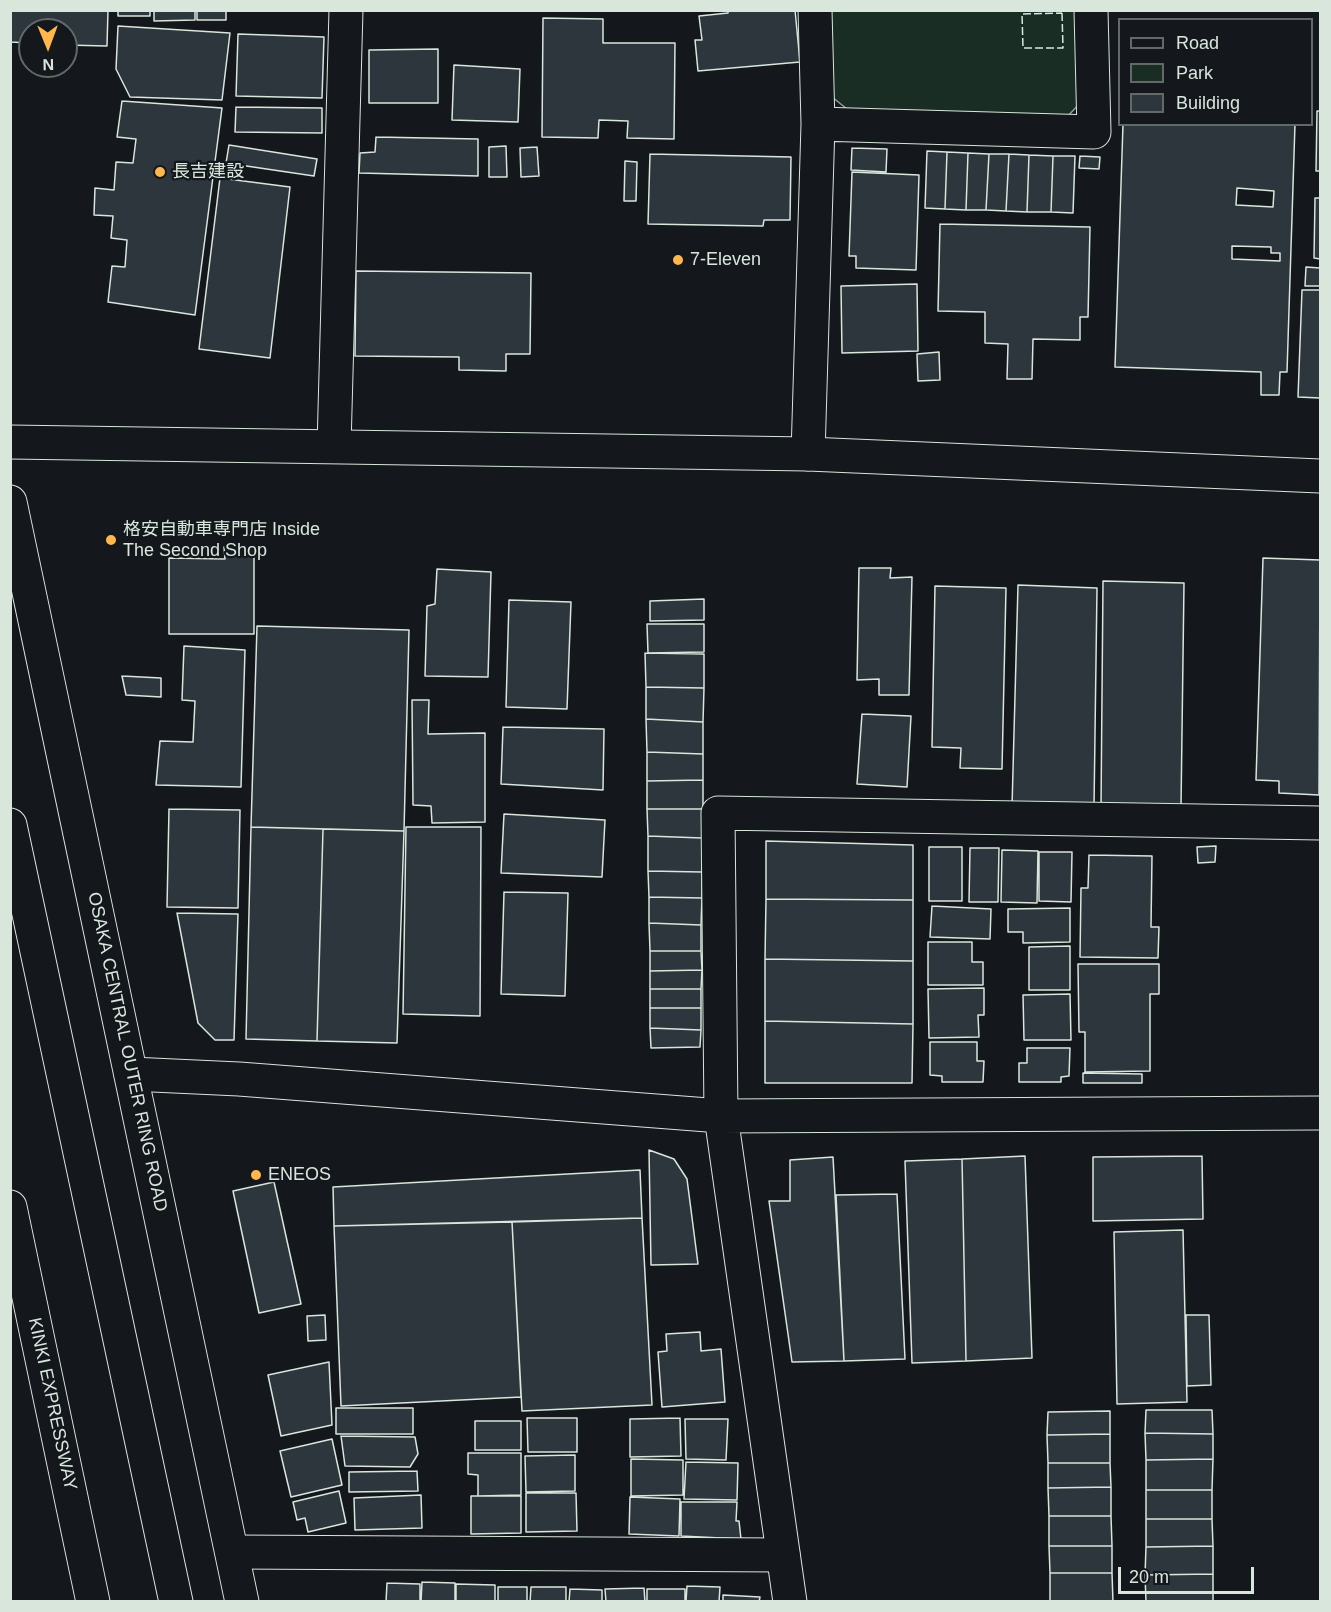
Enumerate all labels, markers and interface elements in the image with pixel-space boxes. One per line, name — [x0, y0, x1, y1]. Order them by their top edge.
north arrow — [18, 18, 78, 78]
legend — [1118, 18, 1313, 126]
text: Road — [1176, 33, 1219, 53]
text: N — [42, 56, 54, 73]
text: Park — [1176, 63, 1213, 83]
text: Building — [1176, 93, 1240, 113]
place label: 長吉建設 — [172, 161, 244, 183]
marker: 長吉建設 — [153, 165, 167, 179]
place label: 7-Eleven — [690, 249, 761, 271]
marker: 7-Eleven — [671, 253, 685, 267]
place label: 格安自動車専門店 Inside The Second Shop — [123, 519, 320, 562]
marker: 格安自動車専門店 Inside The Second Shop — [104, 533, 118, 547]
street label: OSAKA CENTRAL OUTER RING ROAD — [83, 890, 171, 1214]
place label: ENEOS — [268, 1164, 331, 1186]
marker: ENEOS — [249, 1168, 263, 1182]
street label: KINKI EXPRESSWAY — [23, 1316, 81, 1492]
scale bar — [1121, 1555, 1258, 1593]
text: 20 m — [1129, 1567, 1169, 1587]

